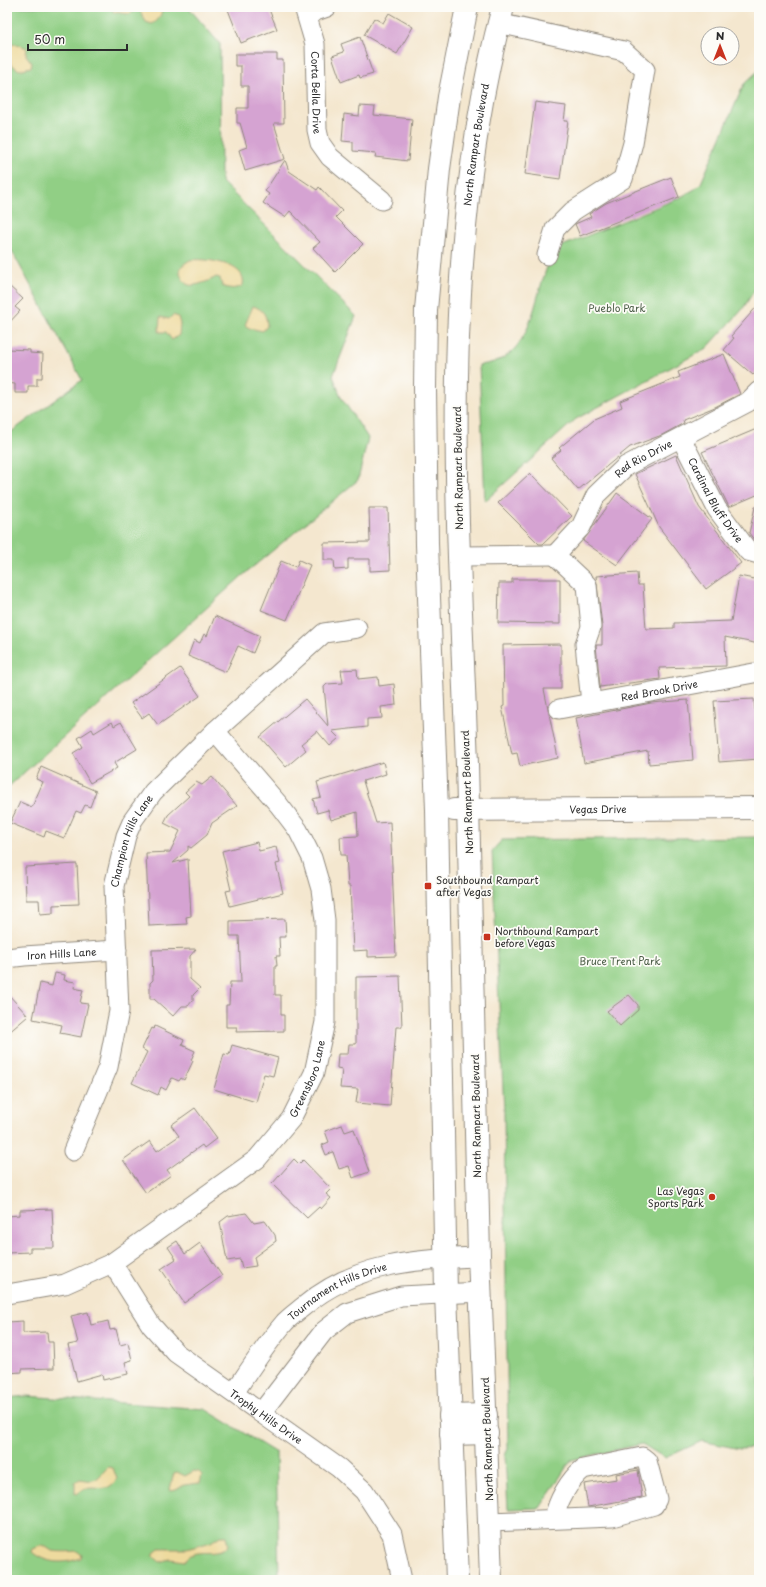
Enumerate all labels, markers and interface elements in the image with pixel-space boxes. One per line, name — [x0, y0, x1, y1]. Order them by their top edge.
scale bar — [28, 26, 127, 52]
north arrow — [700, 26, 740, 66]
text: N — [716, 27, 725, 44]
text: 50 m — [34, 30, 65, 48]
street label: Corta Bella Drive — [308, 51, 326, 135]
street label: North Rampart Boulevard — [459, 82, 492, 207]
park label: Pueblo Park — [588, 300, 646, 315]
street label: North Rampart Boulevard — [449, 406, 466, 530]
street label: Red Rio Drive — [611, 435, 674, 480]
street label: Cardinal Bluff Drive — [685, 455, 747, 545]
street label: Red Brook Drive — [620, 676, 699, 704]
street label: North Rampart Boulevard — [457, 730, 476, 854]
street label: Champion Hills Lane — [106, 791, 156, 889]
street label: Vegas Drive — [569, 801, 627, 816]
place label: Southbound Rampart after Vegas — [436, 872, 539, 899]
marker: Southbound Rampart after Vegas — [423, 881, 433, 891]
place label: Northbound Rampart before Vegas — [495, 923, 598, 950]
marker: Northbound Rampart before Vegas — [482, 932, 492, 942]
street label: Iron Hills Lane — [26, 943, 97, 963]
park label: Bruce Trent Park — [579, 953, 661, 968]
street label: Greensboro Lane — [285, 1038, 328, 1120]
street label: North Rampart Boulevard — [467, 1054, 484, 1178]
place label: Las Vegas Sports Park — [648, 1183, 704, 1210]
marker: Las Vegas Sports Park — [707, 1192, 717, 1202]
street label: Tournament Hills Drive — [284, 1258, 388, 1323]
street label: North Rampart Boulevard — [477, 1377, 496, 1501]
street label: Trophy Hills Drive — [227, 1385, 306, 1447]

